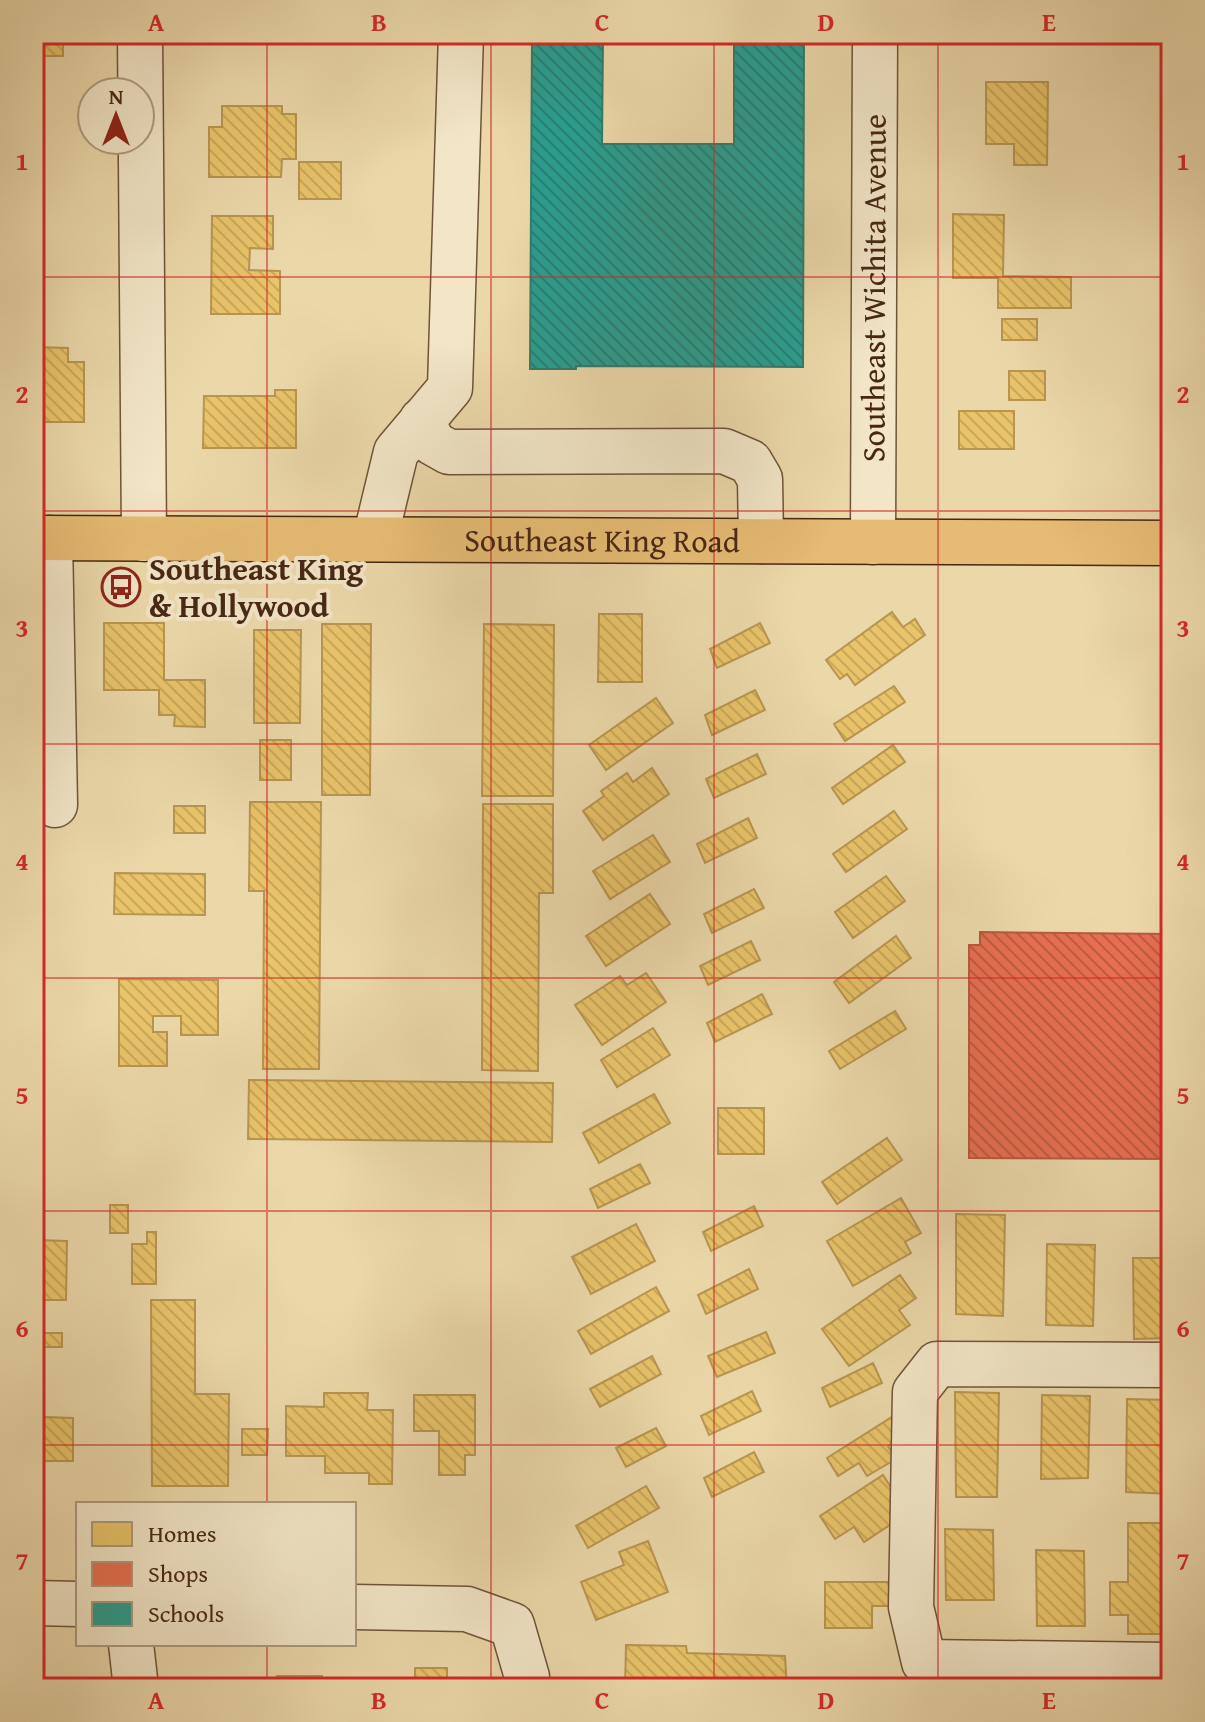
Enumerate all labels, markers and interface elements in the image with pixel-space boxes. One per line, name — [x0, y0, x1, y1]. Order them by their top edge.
text: A — [148, 2, 165, 41]
text: B — [371, 2, 387, 41]
text: C — [595, 2, 609, 41]
text: D — [818, 2, 834, 41]
text: E — [1042, 2, 1056, 41]
north arrow — [76, 76, 156, 156]
text: N — [109, 80, 124, 112]
street label: Southeast Wichita Avenue — [849, 114, 898, 462]
text: 1 — [15, 141, 29, 180]
text: 1 — [1176, 141, 1190, 180]
text: 2 — [15, 374, 29, 413]
text: 2 — [1176, 374, 1190, 413]
street label: Southeast King Road — [464, 516, 740, 564]
place label: Southeast King & Hollywood — [149, 545, 363, 629]
bus stop icon: Southeast King & Hollywood — [100, 566, 142, 608]
text: 3 — [15, 608, 29, 647]
text: 3 — [1176, 608, 1190, 647]
text: 4 — [15, 841, 29, 880]
text: 4 — [1176, 841, 1190, 880]
text: 5 — [15, 1075, 29, 1114]
text: 5 — [1176, 1075, 1190, 1114]
text: 6 — [15, 1308, 29, 1347]
text: 6 — [1176, 1308, 1190, 1347]
legend — [76, 1502, 356, 1646]
text: Homes — [148, 1516, 217, 1551]
text: 7 — [15, 1541, 29, 1580]
text: 7 — [1176, 1541, 1190, 1580]
text: Shops — [148, 1556, 208, 1591]
text: Schools — [148, 1596, 224, 1631]
text: A — [148, 1680, 165, 1719]
text: B — [371, 1680, 387, 1719]
text: C — [595, 1680, 609, 1719]
text: D — [818, 1680, 834, 1719]
text: E — [1042, 1680, 1056, 1719]

